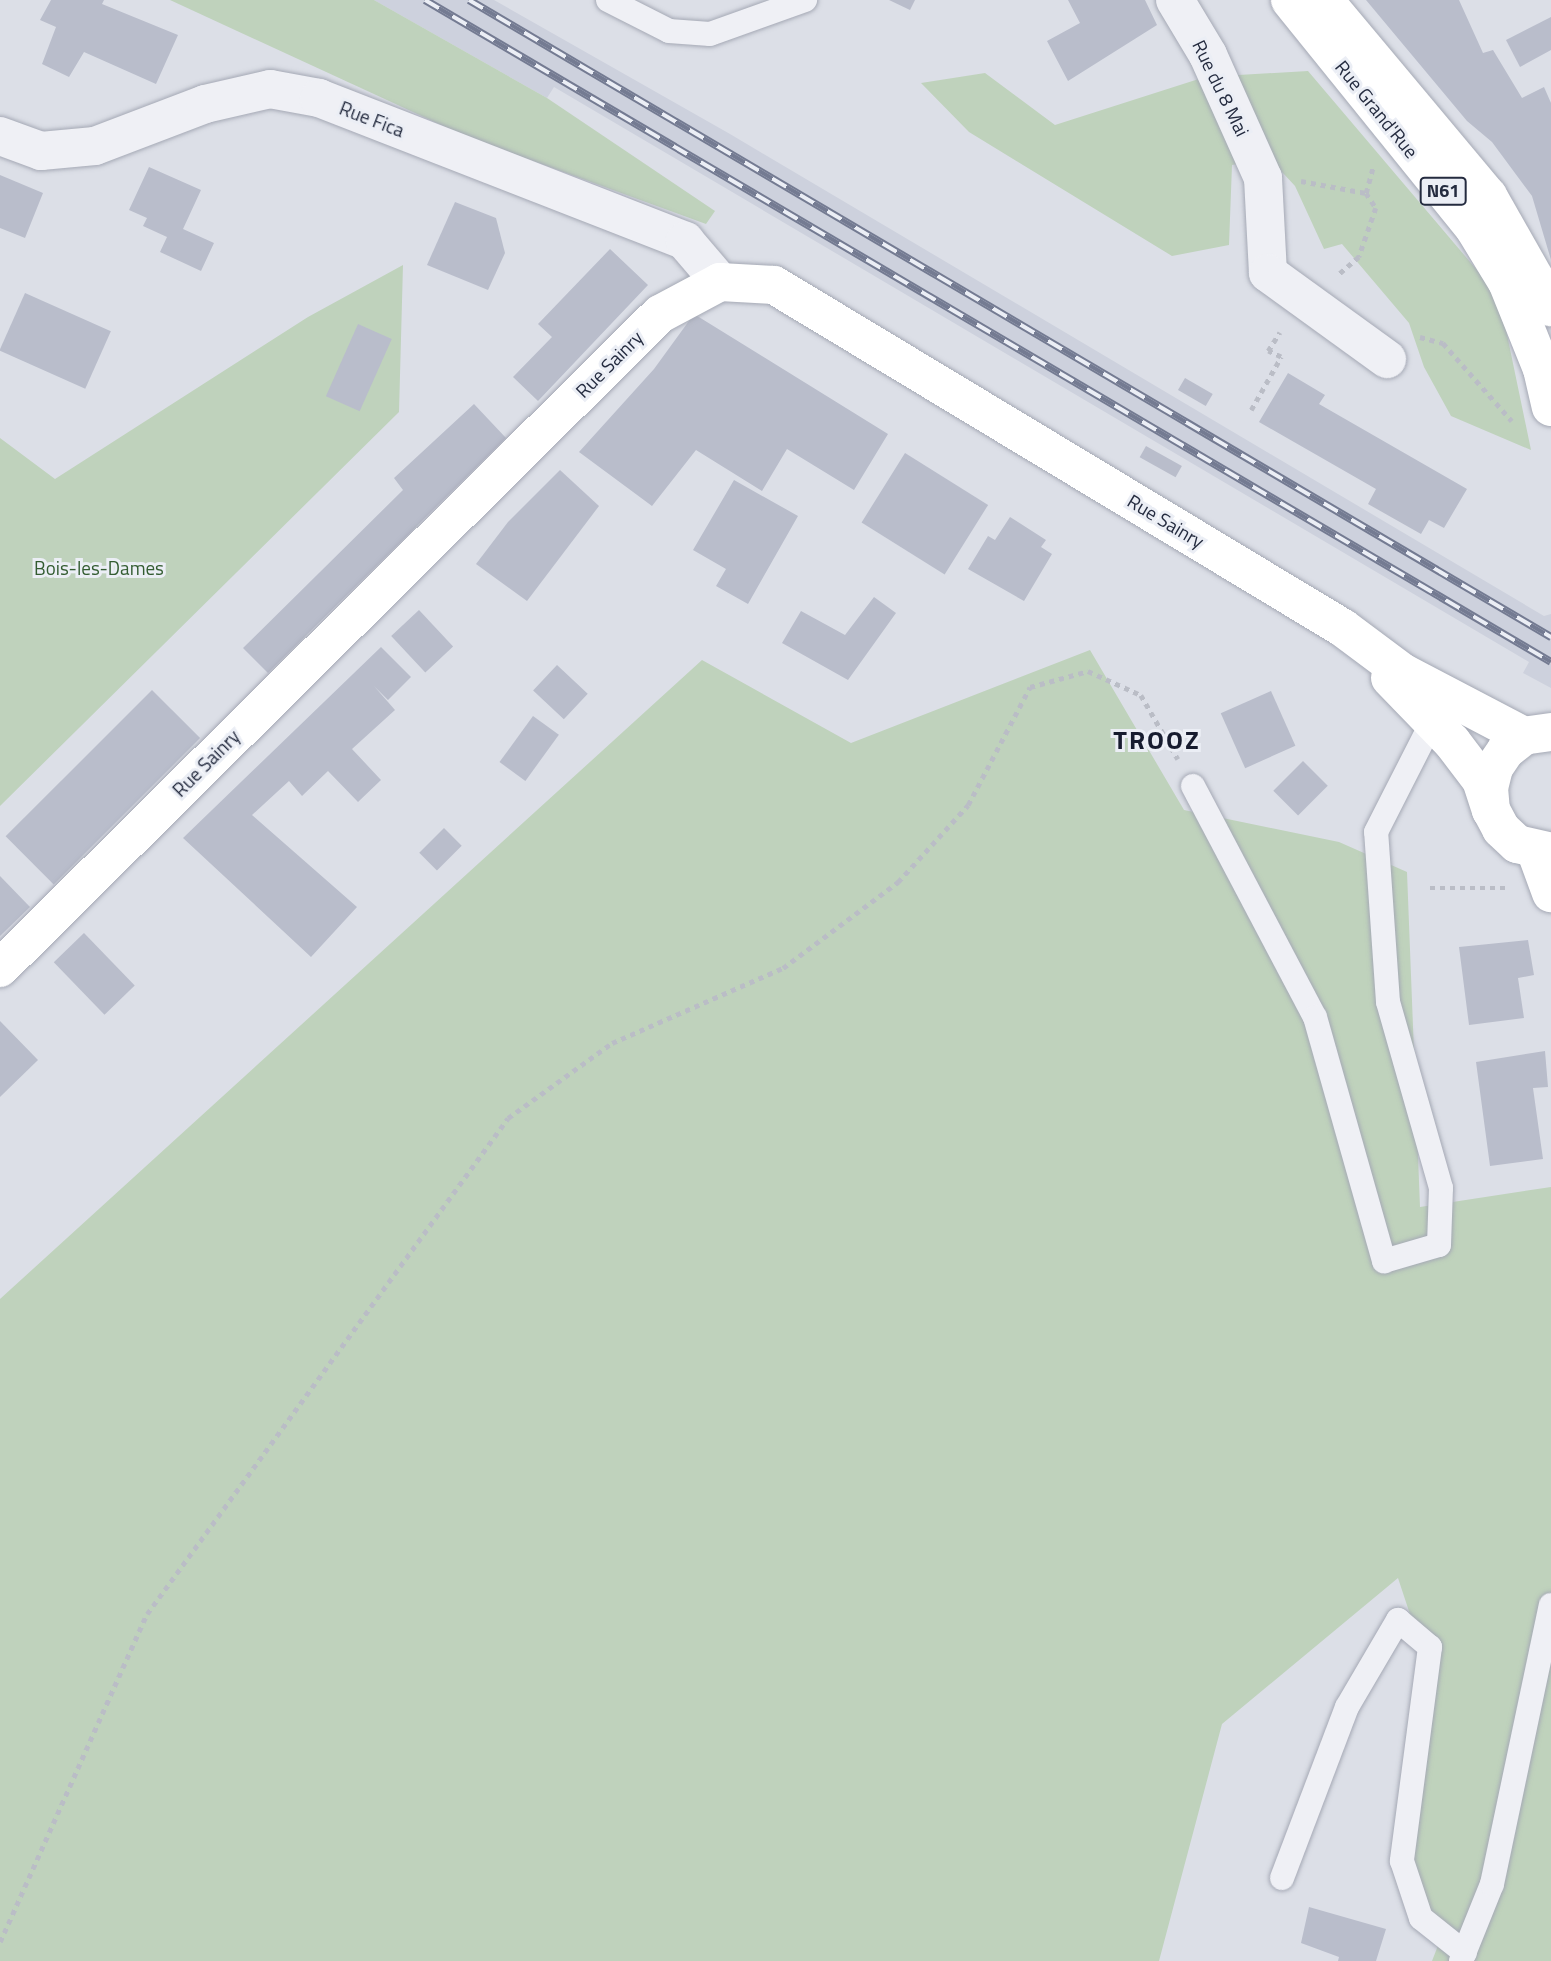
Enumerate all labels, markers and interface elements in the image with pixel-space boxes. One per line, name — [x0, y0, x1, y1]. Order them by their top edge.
street label: Rue du 8 Mai — [1188, 36, 1254, 140]
street label: Rue Grand'Rue — [1331, 56, 1423, 162]
street label: Rue Fica — [336, 96, 408, 142]
road number: N61 — [1418, 176, 1468, 206]
street label: Rue Sainry — [571, 326, 647, 402]
street label: Rue Sainry — [1124, 489, 1208, 553]
park label: Bois-les-Dames — [34, 557, 164, 579]
district label: TROOZ — [1114, 724, 1200, 756]
street label: Rue Sainry — [168, 725, 244, 801]

